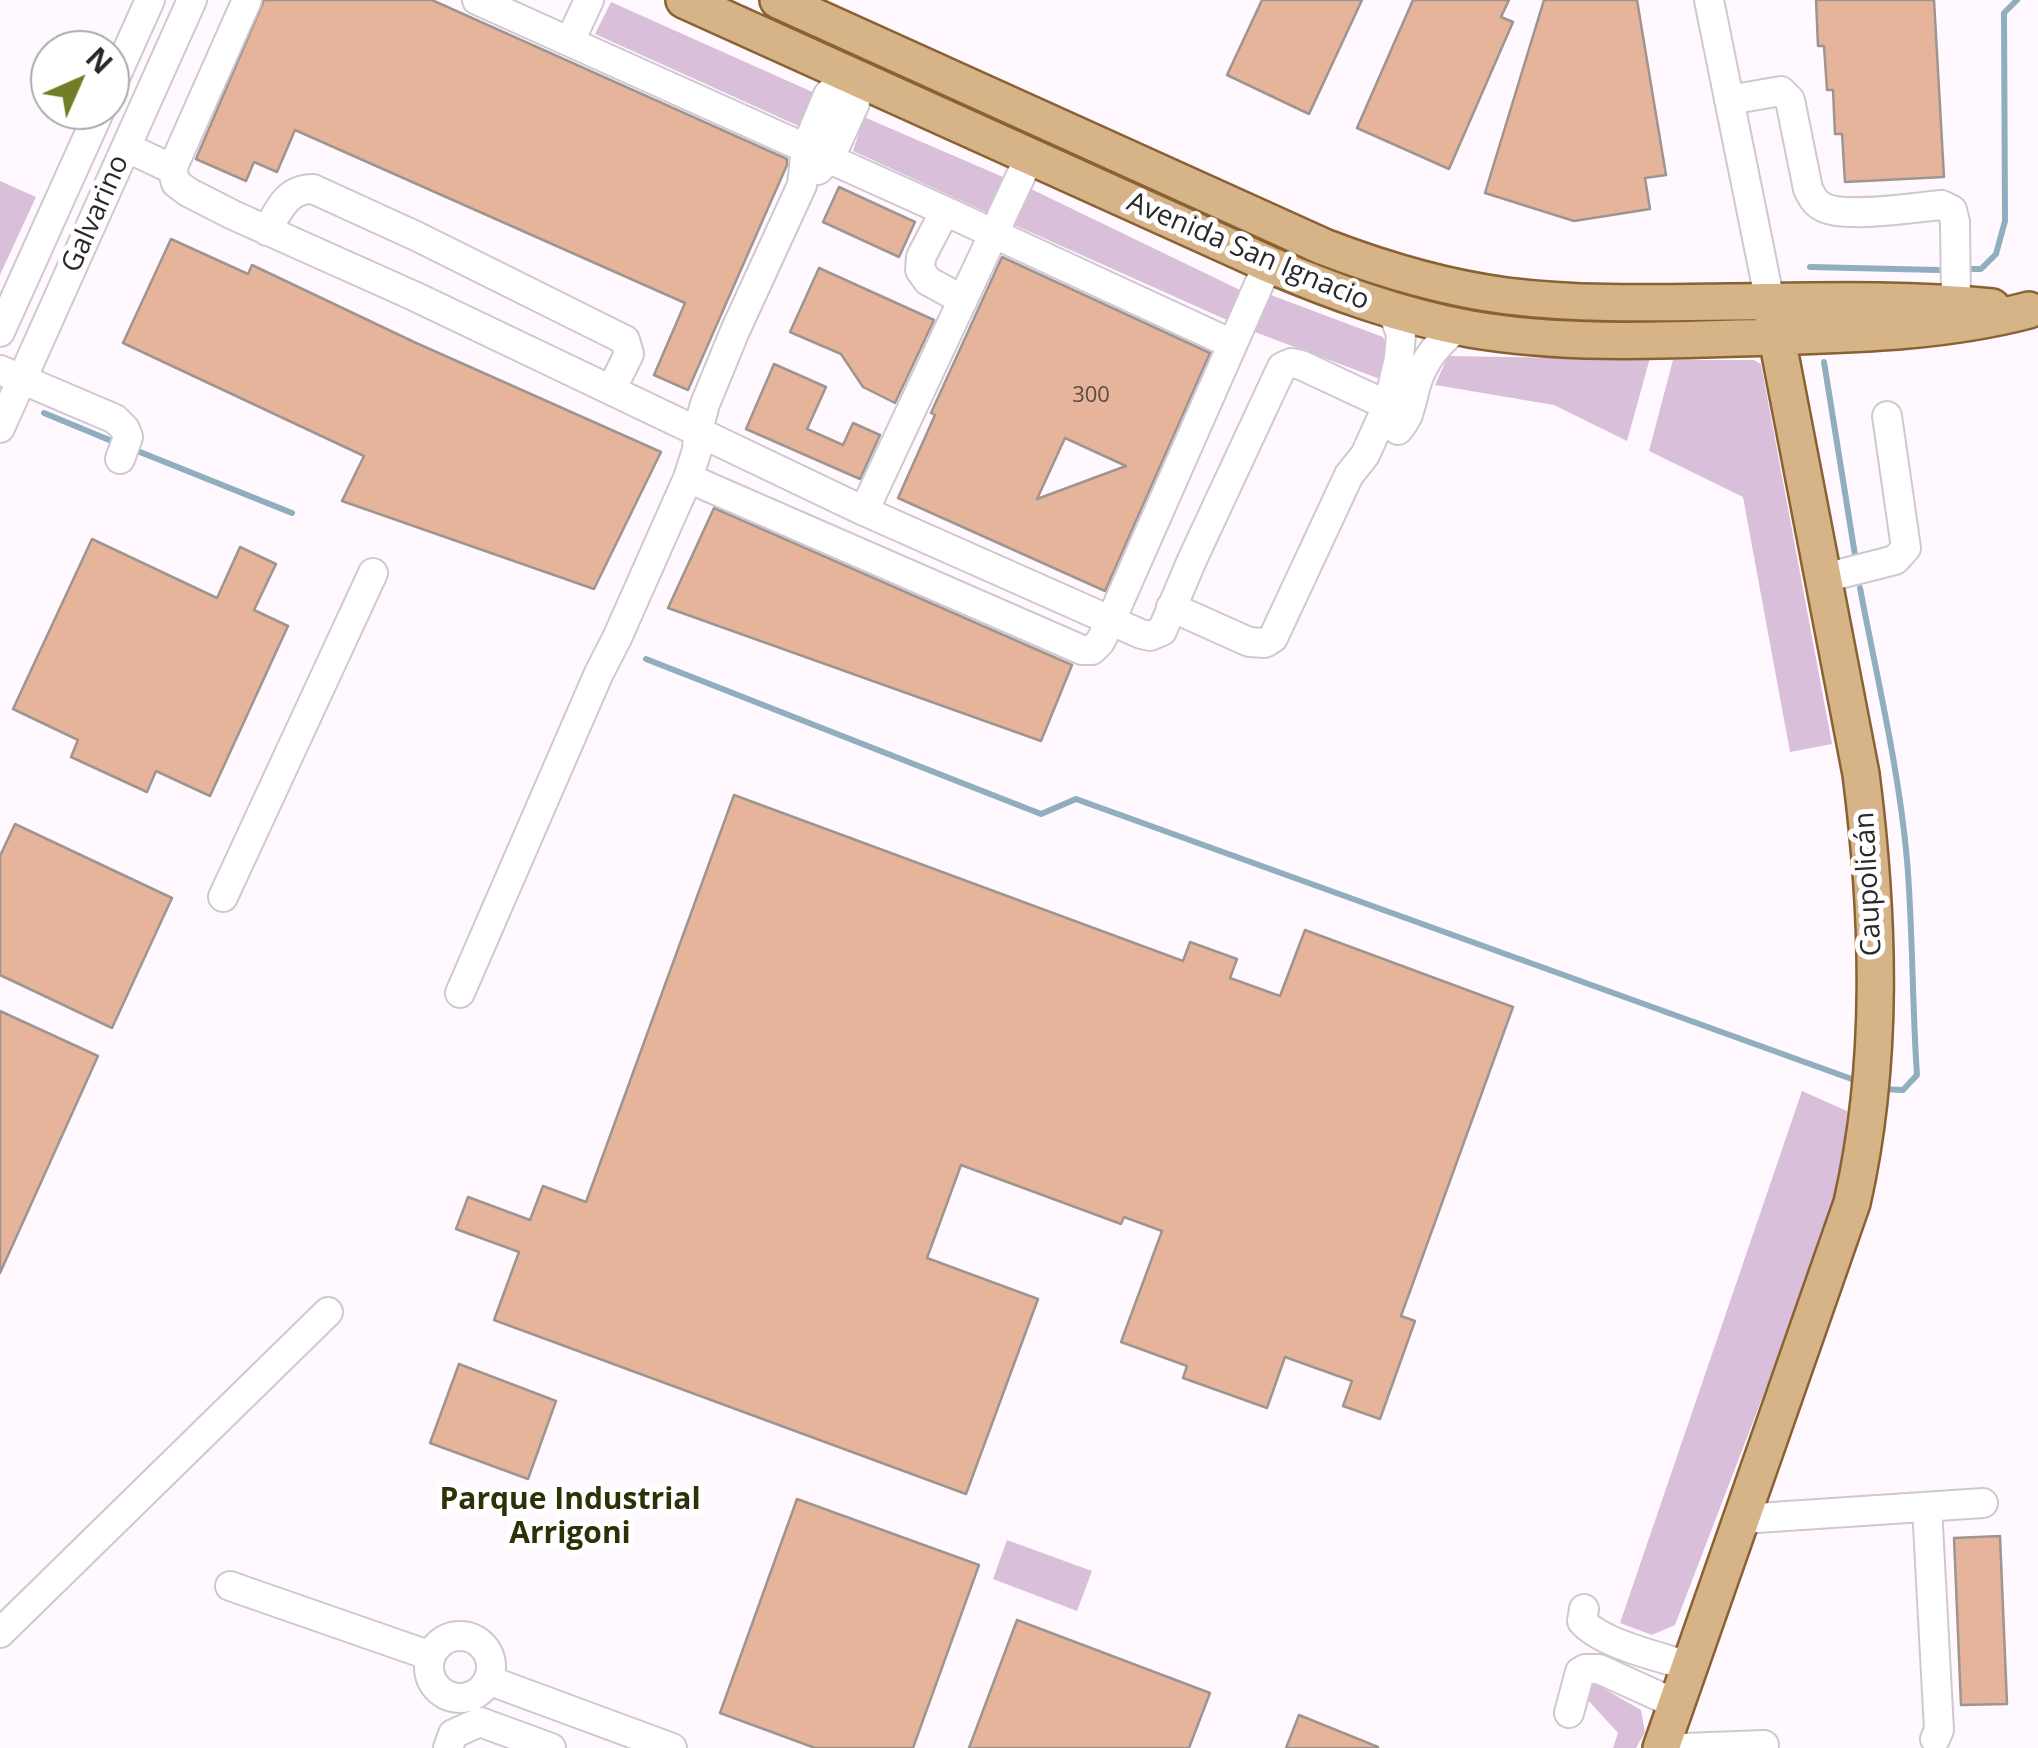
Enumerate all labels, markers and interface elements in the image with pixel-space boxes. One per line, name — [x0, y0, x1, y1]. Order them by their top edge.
north arrow — [30, 30, 130, 130]
text: N — [78, 39, 121, 82]
street label: Galvarino — [55, 150, 137, 278]
street label: Avenida San Ignacio — [1122, 186, 1374, 318]
house number: 300 — [1072, 383, 1110, 409]
street label: Caupolicán — [1848, 811, 1890, 957]
district label: Parque Industrial Arrigoni — [439, 1482, 701, 1552]

